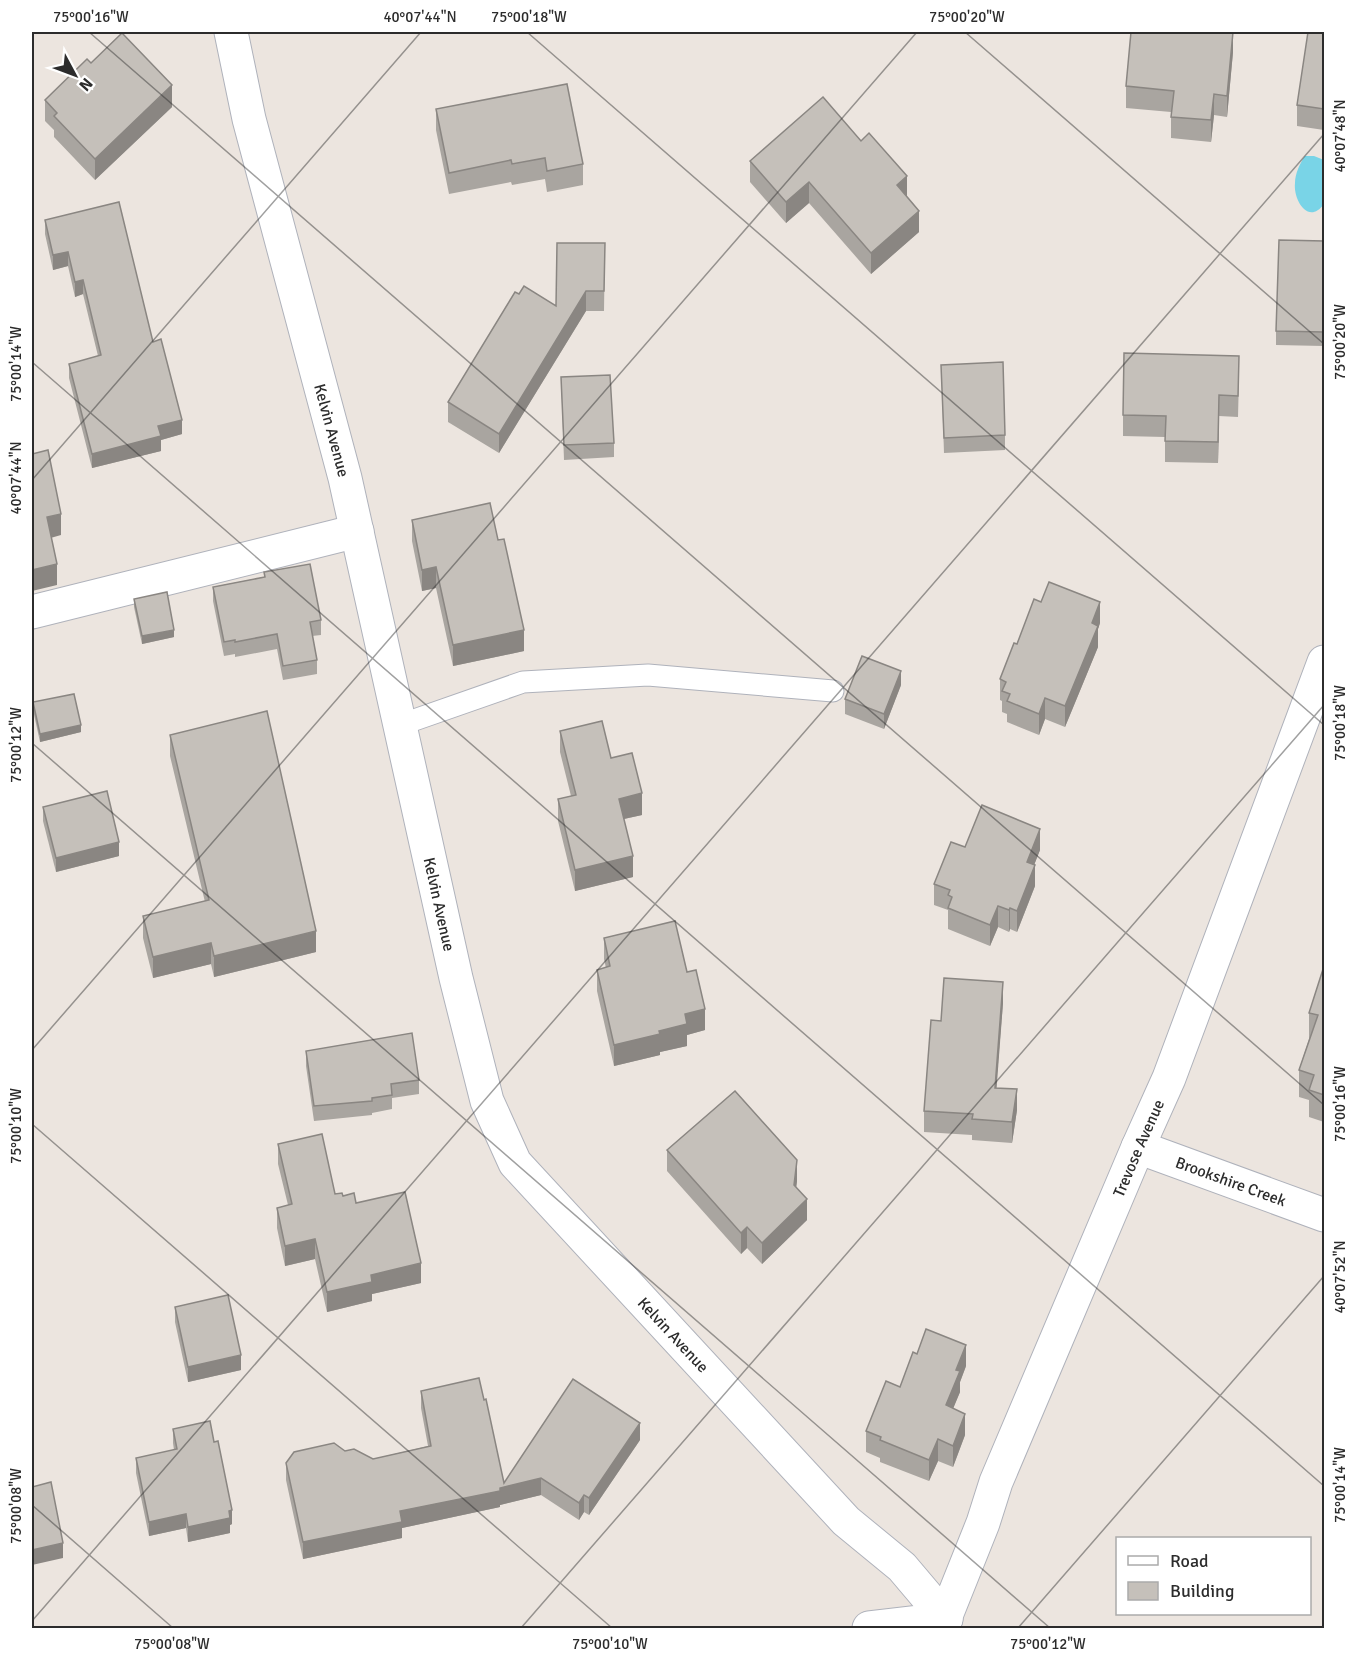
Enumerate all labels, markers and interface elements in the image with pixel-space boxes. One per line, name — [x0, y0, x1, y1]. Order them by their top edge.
text: 75°00'16"W — [53, 8, 129, 26]
text: 40°07'44"N — [383, 8, 457, 26]
text: 75°00'18"W — [491, 8, 567, 26]
text: 75°00'20"W — [929, 8, 1005, 26]
north arrow — [45, 45, 105, 105]
text: N — [74, 73, 97, 95]
text: 40°07'48"N — [1331, 99, 1349, 173]
text: 75°00'20"W — [1331, 304, 1349, 380]
text: 75°00'14"W — [7, 326, 25, 402]
street label: Kelvin Avenue — [309, 382, 353, 479]
text: 40°07'44"N — [7, 441, 25, 515]
text: 75°00'18"W — [1331, 685, 1349, 761]
text: 75°00'12"W — [7, 707, 25, 783]
street label: Kelvin Avenue — [419, 856, 459, 953]
text: 75°00'16"W — [1331, 1066, 1349, 1142]
text: 75°00'10"W — [7, 1088, 25, 1164]
street label: Trevose Avenue — [1109, 1096, 1169, 1200]
street label: Brookshire Creek — [1173, 1153, 1289, 1211]
text: 40°07'52"N — [1331, 1240, 1349, 1314]
street label: Kelvin Avenue — [633, 1293, 713, 1377]
text: 75°00'14"W — [1331, 1447, 1349, 1523]
text: 75°00'08"W — [7, 1468, 25, 1544]
legend — [1116, 1537, 1311, 1615]
text: Road — [1170, 1550, 1209, 1572]
text: Building — [1170, 1580, 1234, 1602]
text: 75°00'08"W — [134, 1635, 210, 1653]
text: 75°00'10"W — [572, 1635, 648, 1653]
text: 75°00'12"W — [1010, 1635, 1086, 1653]

